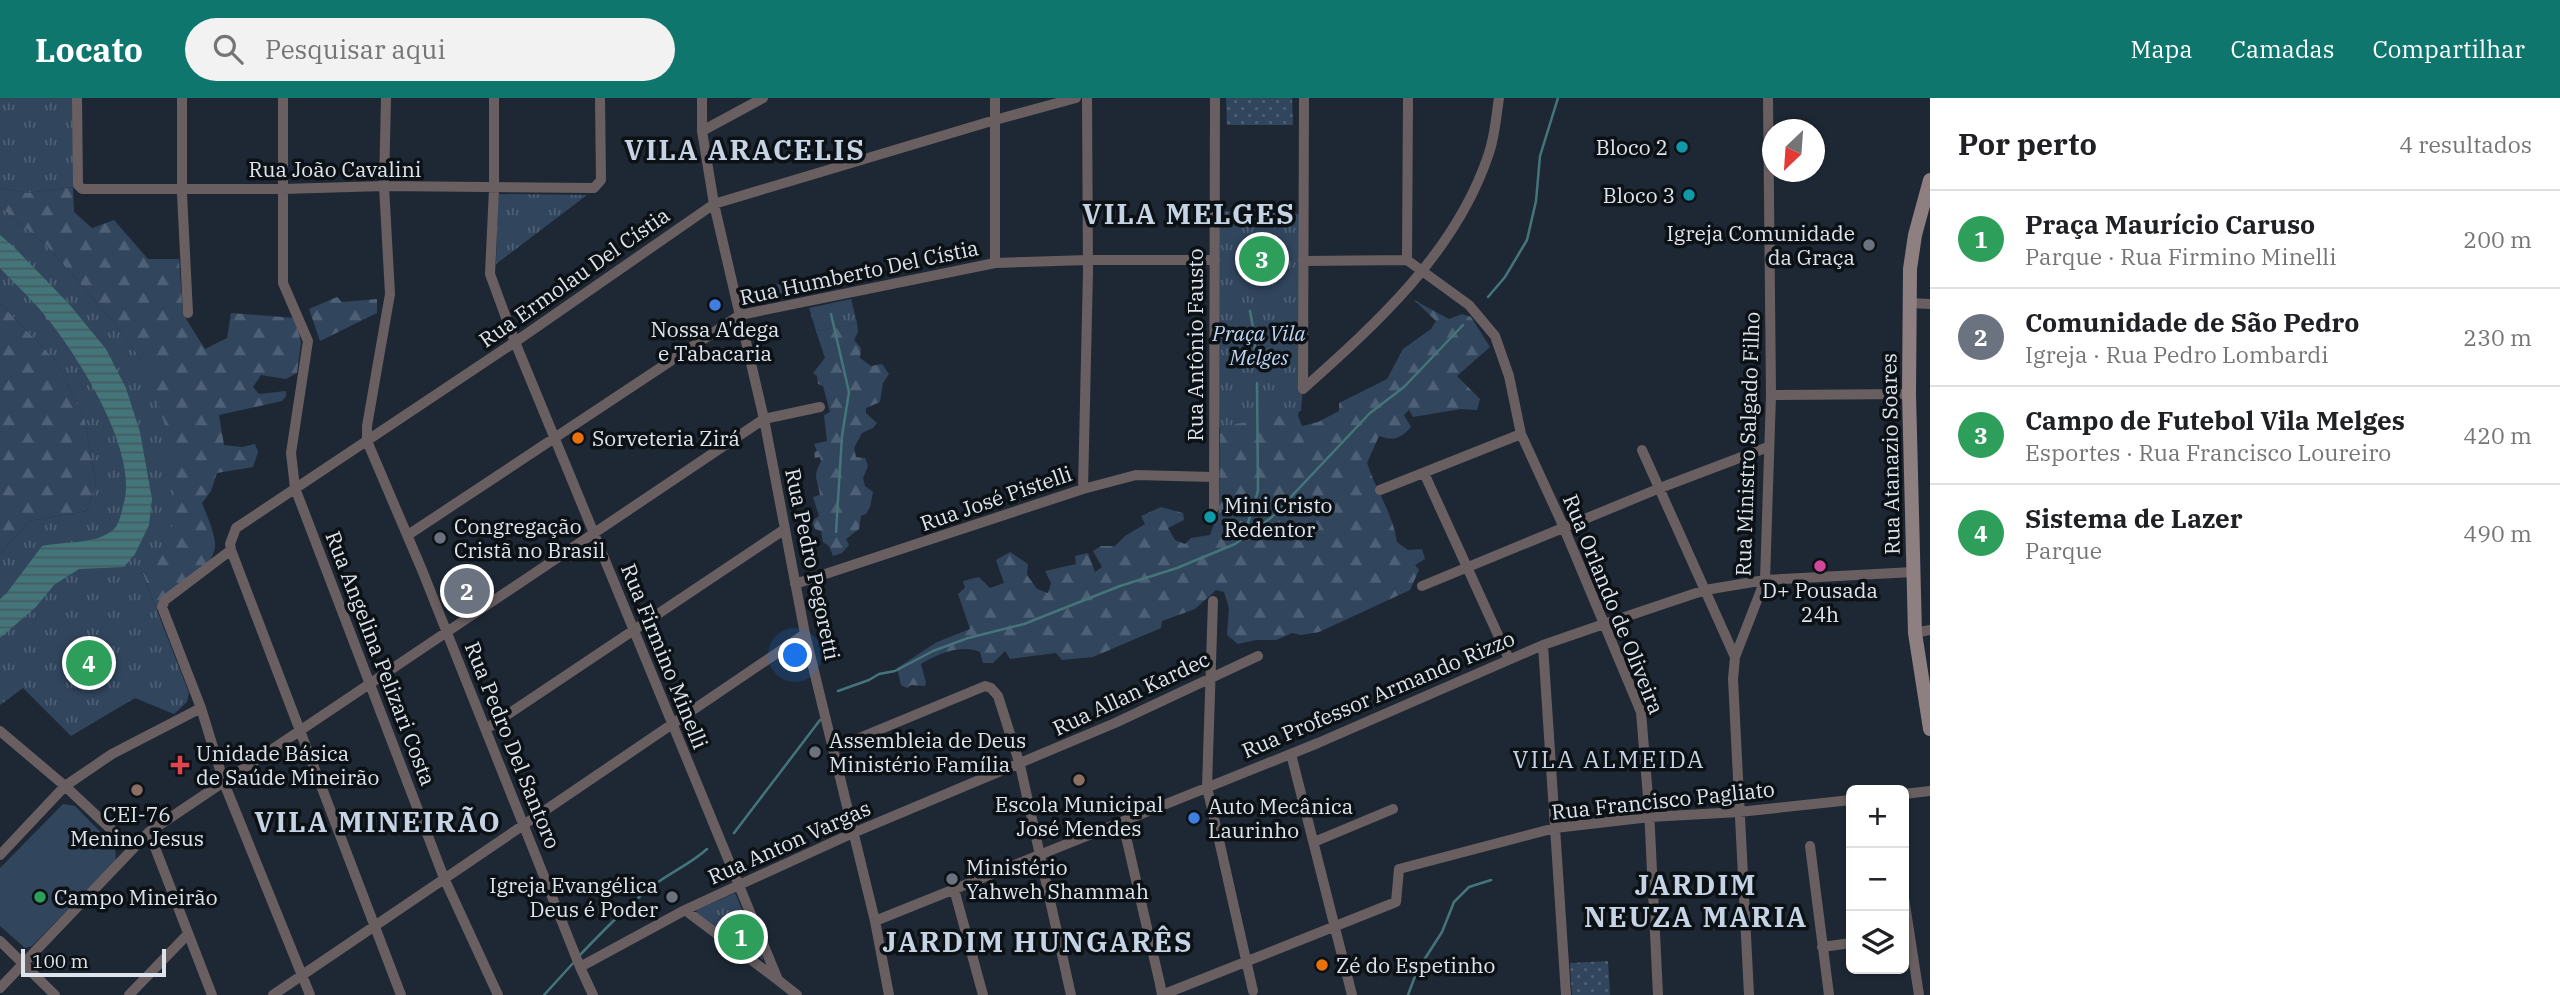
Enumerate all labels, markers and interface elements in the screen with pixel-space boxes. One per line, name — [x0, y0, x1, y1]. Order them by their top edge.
search box — [185, 18, 675, 81]
text: Locato — [35, 28, 143, 71]
icon: search — [209, 30, 247, 68]
text: Pesquisar aqui — [265, 32, 446, 66]
text: Mapa — [2130, 33, 2193, 65]
text: Camadas — [2231, 33, 2334, 65]
text: Compartilhar — [2372, 33, 2525, 65]
north arrow — [1762, 119, 1825, 182]
text: Por perto — [1958, 124, 2097, 163]
text: 4 resultados — [2399, 129, 2532, 159]
district label: VILA ARACELIS — [624, 131, 866, 168]
place label: Bloco 2 — [1596, 133, 1668, 161]
marker: Bloco 2 — [1674, 139, 1690, 155]
street label: Rua João Cavalini — [249, 155, 421, 183]
place label: Bloco 3 — [1603, 181, 1675, 209]
marker: Bloco 3 — [1681, 187, 1697, 203]
district label: VILA MELGES — [1082, 195, 1296, 232]
street label: Rua Ermolau Del Cístia — [473, 201, 675, 353]
text: Praça Maurício Caruso — [2025, 207, 2315, 241]
place label: Igreja Comunidade da Graça — [1666, 219, 1855, 271]
text: 1 — [1974, 224, 1988, 254]
text: 200 m — [2463, 224, 2532, 254]
street label: Rua Humberto Del Cístia — [737, 233, 981, 311]
pin: 3 — [1239, 233, 1285, 285]
marker: Igreja Comunidade da Graça — [1861, 237, 1877, 253]
text: Parque · Rua Firmino Minelli — [2025, 241, 2337, 271]
street label: Rua Antônio Fausto — [1181, 248, 1209, 442]
marker: Nossa A'dega e Tabacaria — [707, 297, 723, 313]
text: Comunidade de São Pedro — [2025, 305, 2359, 339]
street label: Rua Ministro Salgado Filho — [1728, 311, 1766, 577]
place label: Nossa A'dega e Tabacaria — [651, 315, 779, 367]
park label: Praça Vila Melges — [1211, 319, 1306, 371]
text: 2 — [1974, 322, 1988, 352]
text: 230 m — [2463, 322, 2532, 352]
text: Igreja · Rua Pedro Lombardi — [2025, 339, 2329, 369]
street label: Rua Atanazio Soares — [1874, 353, 1906, 555]
text: Campo de Futebol Vila Melges — [2025, 403, 2405, 437]
text: 3 — [1974, 420, 1988, 450]
text: 420 m — [2463, 420, 2532, 450]
place label: Sorveteria Zirá — [592, 424, 740, 452]
marker: Sorveteria Zirá — [570, 430, 586, 446]
text: Esportes · Rua Francisco Loureiro — [2025, 437, 2391, 467]
street label: Rua José Pistelli — [916, 459, 1076, 537]
street label: Rua Pedro Pegoretti — [779, 466, 847, 662]
street label: Rua Orlando de Oliveira — [1557, 490, 1671, 718]
place label: Mini Cristo Redentor — [1224, 491, 1332, 543]
text: Sistema de Lazer — [2025, 501, 2243, 535]
marker: Mini Cristo Redentor — [1202, 509, 1218, 525]
place label: Congregação Cristã no Brasil — [454, 512, 605, 564]
text: 4 — [1974, 518, 1988, 548]
text: 490 m — [2463, 518, 2532, 548]
street label: Rua Angelina Pelizari Costa — [319, 527, 443, 789]
marker: Congregação Cristã no Brasil — [432, 530, 448, 546]
text: Parque — [2025, 535, 2102, 565]
marker: D+ Pousada 24h — [1812, 558, 1828, 574]
street label: Rua Firmino Minelli — [615, 559, 715, 753]
pin: 2 — [444, 565, 490, 617]
place label: D+ Pousada 24h — [1762, 576, 1878, 628]
street label: Rua Professor Armando Rizzo — [1237, 624, 1519, 764]
pin: 4 — [66, 637, 112, 689]
street label: Rua Pedro Del Santoro — [459, 637, 567, 853]
your location — [778, 638, 812, 672]
street label: Rua Allan Kardec — [1048, 644, 1214, 742]
place label: Assembleia de Deus Ministério Família — [829, 726, 1026, 778]
place label: Unidade Básica de Saúde Mineirão — [196, 739, 379, 791]
district label: VILA ALMEIDA — [1513, 743, 1705, 775]
marker: Assembleia de Deus Ministério Família — [807, 744, 823, 760]
marker: Unidade Básica de Saúde Mineirão — [170, 755, 190, 775]
marker: Escola Municipal José Mendes — [1071, 772, 1087, 788]
street label: Rua Francisco Pagliato — [1550, 774, 1776, 826]
marker: CEI-76 Menino Jesus — [129, 782, 145, 798]
map controls — [1846, 785, 1909, 974]
button: + — [1846, 785, 1909, 848]
place label: Escola Municipal José Mendes — [995, 790, 1163, 842]
place label: Auto Mecânica Laurinho — [1208, 792, 1353, 844]
street label: Rua Anton Vargas — [703, 794, 875, 890]
place label: CEI-76 Menino Jesus — [70, 800, 204, 852]
district label: VILA MINEIRÃO — [254, 803, 502, 840]
marker: Auto Mecânica Laurinho — [1186, 810, 1202, 826]
button: − — [1846, 848, 1909, 911]
place label: Ministério Yahweh Shammah — [966, 853, 1149, 905]
district label: JARDIM NEUZA MARIA — [1584, 866, 1808, 935]
place label: Igreja Evangélica Deus é Poder — [489, 871, 659, 923]
marker: Ministério Yahweh Shammah — [944, 871, 960, 887]
place label: Campo Mineirão — [54, 883, 218, 911]
marker: Campo Mineirão — [32, 889, 48, 905]
marker: Igreja Evangélica Deus é Poder — [664, 889, 680, 905]
pin: 1 — [718, 911, 764, 963]
button: layers — [1846, 911, 1909, 974]
district label: JARDIM HUNGARÊS — [882, 923, 1194, 960]
scale bar — [21, 946, 166, 978]
text: 100 m — [32, 949, 89, 973]
place label: Zé do Espetinho — [1336, 951, 1495, 979]
marker: Zé do Espetinho — [1314, 957, 1330, 973]

